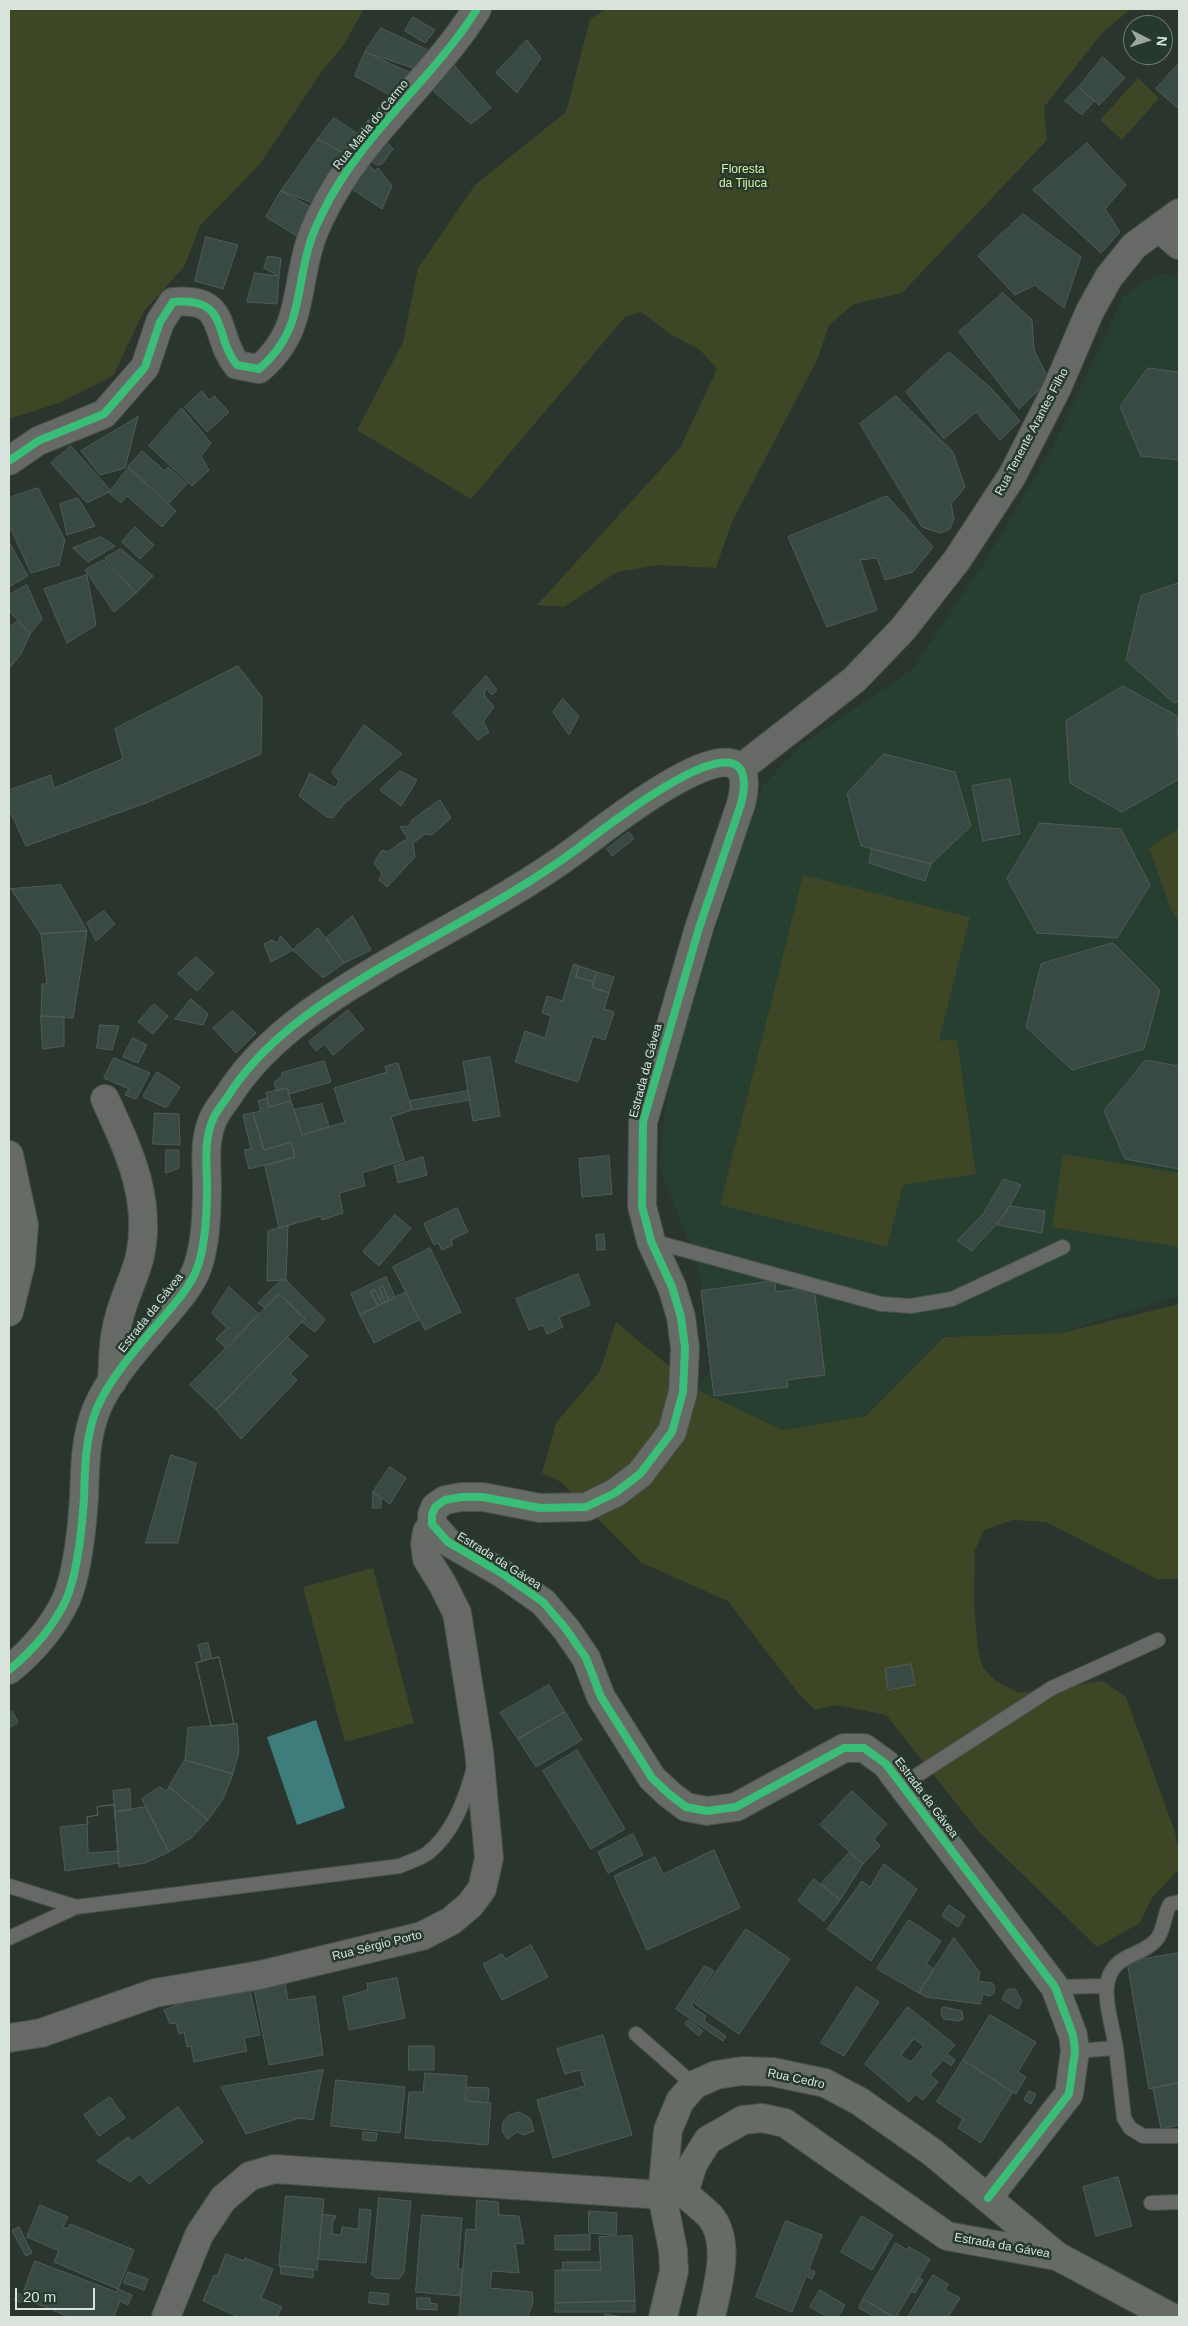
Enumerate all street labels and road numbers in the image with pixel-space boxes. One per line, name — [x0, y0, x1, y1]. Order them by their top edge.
street label: Rua Maria do Carmo — [330, 77, 412, 173]
street label: Rua Tenente Arantes Filho — [992, 366, 1072, 498]
street label: Estrada da Gávea — [627, 1022, 665, 1120]
street label: Estrada da Gávea — [116, 1270, 186, 1356]
street label: Estrada da Gávea — [454, 1529, 544, 1593]
street label: Estrada da Gávea — [891, 1755, 961, 1841]
street label: Rua Sérgio Porto — [331, 1928, 423, 1964]
street label: Rua Cedro — [766, 2066, 826, 2092]
street label: Estrada da Gávea — [953, 2231, 1051, 2261]

